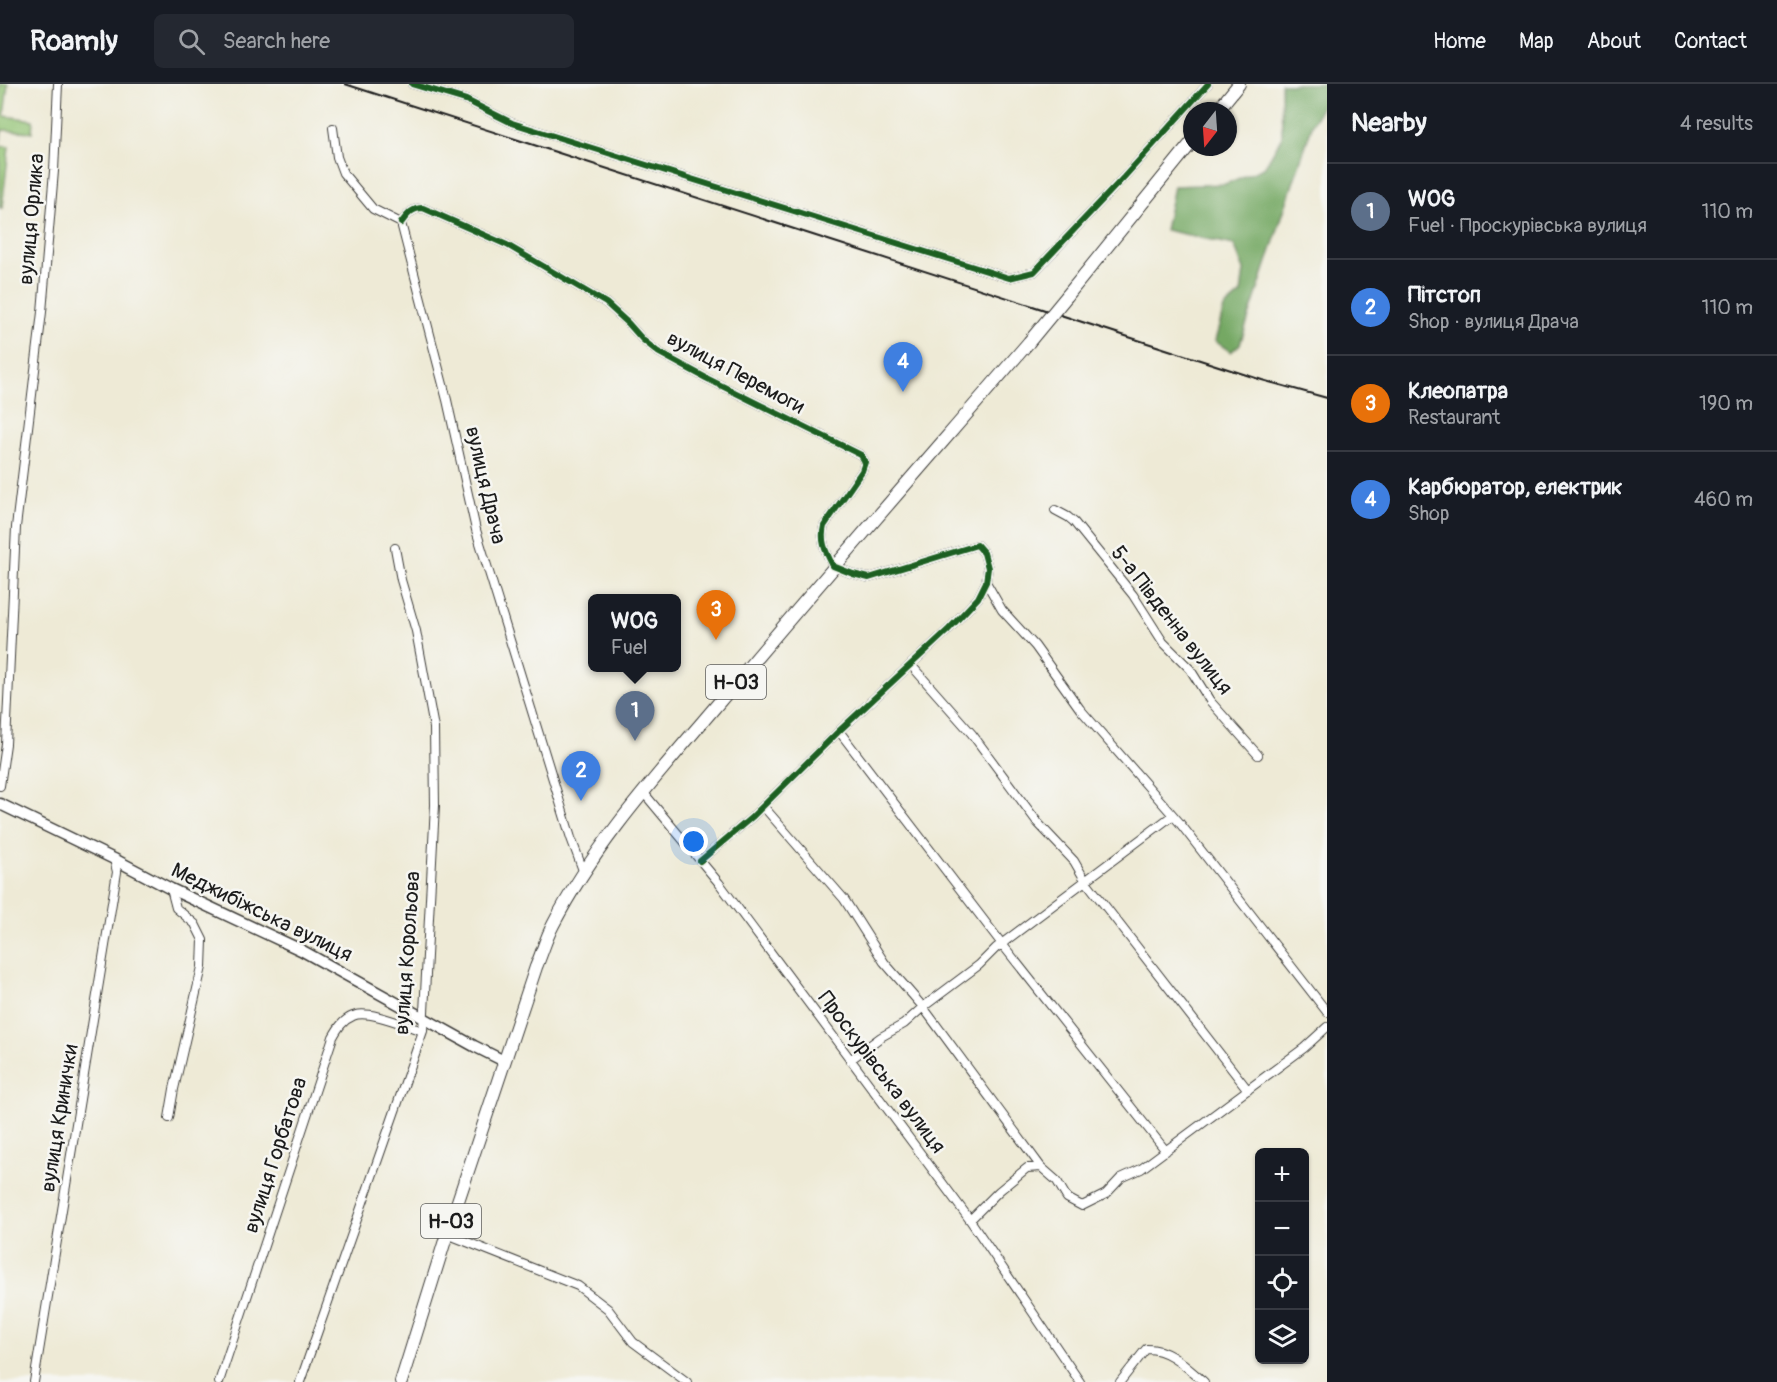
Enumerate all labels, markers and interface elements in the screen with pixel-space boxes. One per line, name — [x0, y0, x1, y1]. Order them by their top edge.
search box — [154, 14, 574, 68]
text: Roamly — [30, 24, 118, 59]
icon: search — [175, 25, 208, 58]
text: Search here — [223, 27, 330, 55]
text: Home — [1433, 28, 1486, 55]
text: Map — [1519, 28, 1554, 55]
text: About — [1587, 28, 1641, 55]
text: Contact — [1674, 28, 1747, 55]
north arrow — [1183, 102, 1237, 156]
text: Nearby — [1351, 107, 1427, 139]
text: 4 results — [1680, 111, 1753, 136]
street label: вулиця Орлика — [12, 152, 51, 286]
text: WOG — [1408, 185, 1455, 213]
text: 1 — [1367, 199, 1374, 224]
text: 110 m — [1702, 199, 1753, 224]
text: Fuel · Проскурівська вулиця — [1408, 213, 1647, 238]
text: Пітстоп — [1408, 281, 1481, 309]
text: 2 — [1365, 295, 1376, 320]
text: 110 m — [1702, 295, 1753, 320]
text: Shop · вулиця Драча — [1408, 309, 1579, 334]
street label: вулиця Перемоги — [662, 325, 809, 420]
pin: 4 — [884, 342, 922, 392]
text: Клеопатра — [1408, 377, 1508, 405]
text: 3 — [1365, 391, 1376, 416]
text: 190 m — [1699, 391, 1753, 416]
text: Restaurant — [1408, 405, 1500, 430]
street label: вулиця Драча — [459, 424, 512, 547]
text: Карбюратор, електрик — [1408, 473, 1622, 501]
text: 4 — [1365, 487, 1376, 512]
text: 460 m — [1694, 487, 1753, 512]
text: Shop — [1408, 501, 1449, 526]
street label: 5-а Південна вулиця — [1105, 540, 1238, 700]
pin: 3 — [696, 590, 736, 640]
popup — [588, 594, 681, 672]
text: WOG — [611, 607, 658, 635]
text: Fuel — [611, 635, 648, 660]
road number: Н-03 — [706, 665, 766, 699]
pin: 1 — [616, 692, 654, 741]
pin: 2 — [562, 752, 600, 801]
your location — [679, 827, 708, 856]
street label: Меджибіжська вулиця — [167, 857, 357, 968]
street label: вулиця Корольова — [388, 870, 427, 1036]
street label: Проскурівська вулиця — [812, 986, 952, 1159]
street label: вулиця Кринички — [34, 1042, 85, 1194]
street label: вулиця Горбатова — [238, 1074, 313, 1236]
map controls — [1255, 1148, 1309, 1364]
button: + — [1255, 1148, 1309, 1202]
button: − — [1255, 1202, 1309, 1256]
road number: Н-03 — [421, 1204, 481, 1238]
button: locate — [1255, 1256, 1309, 1310]
button: layers — [1255, 1310, 1309, 1364]

